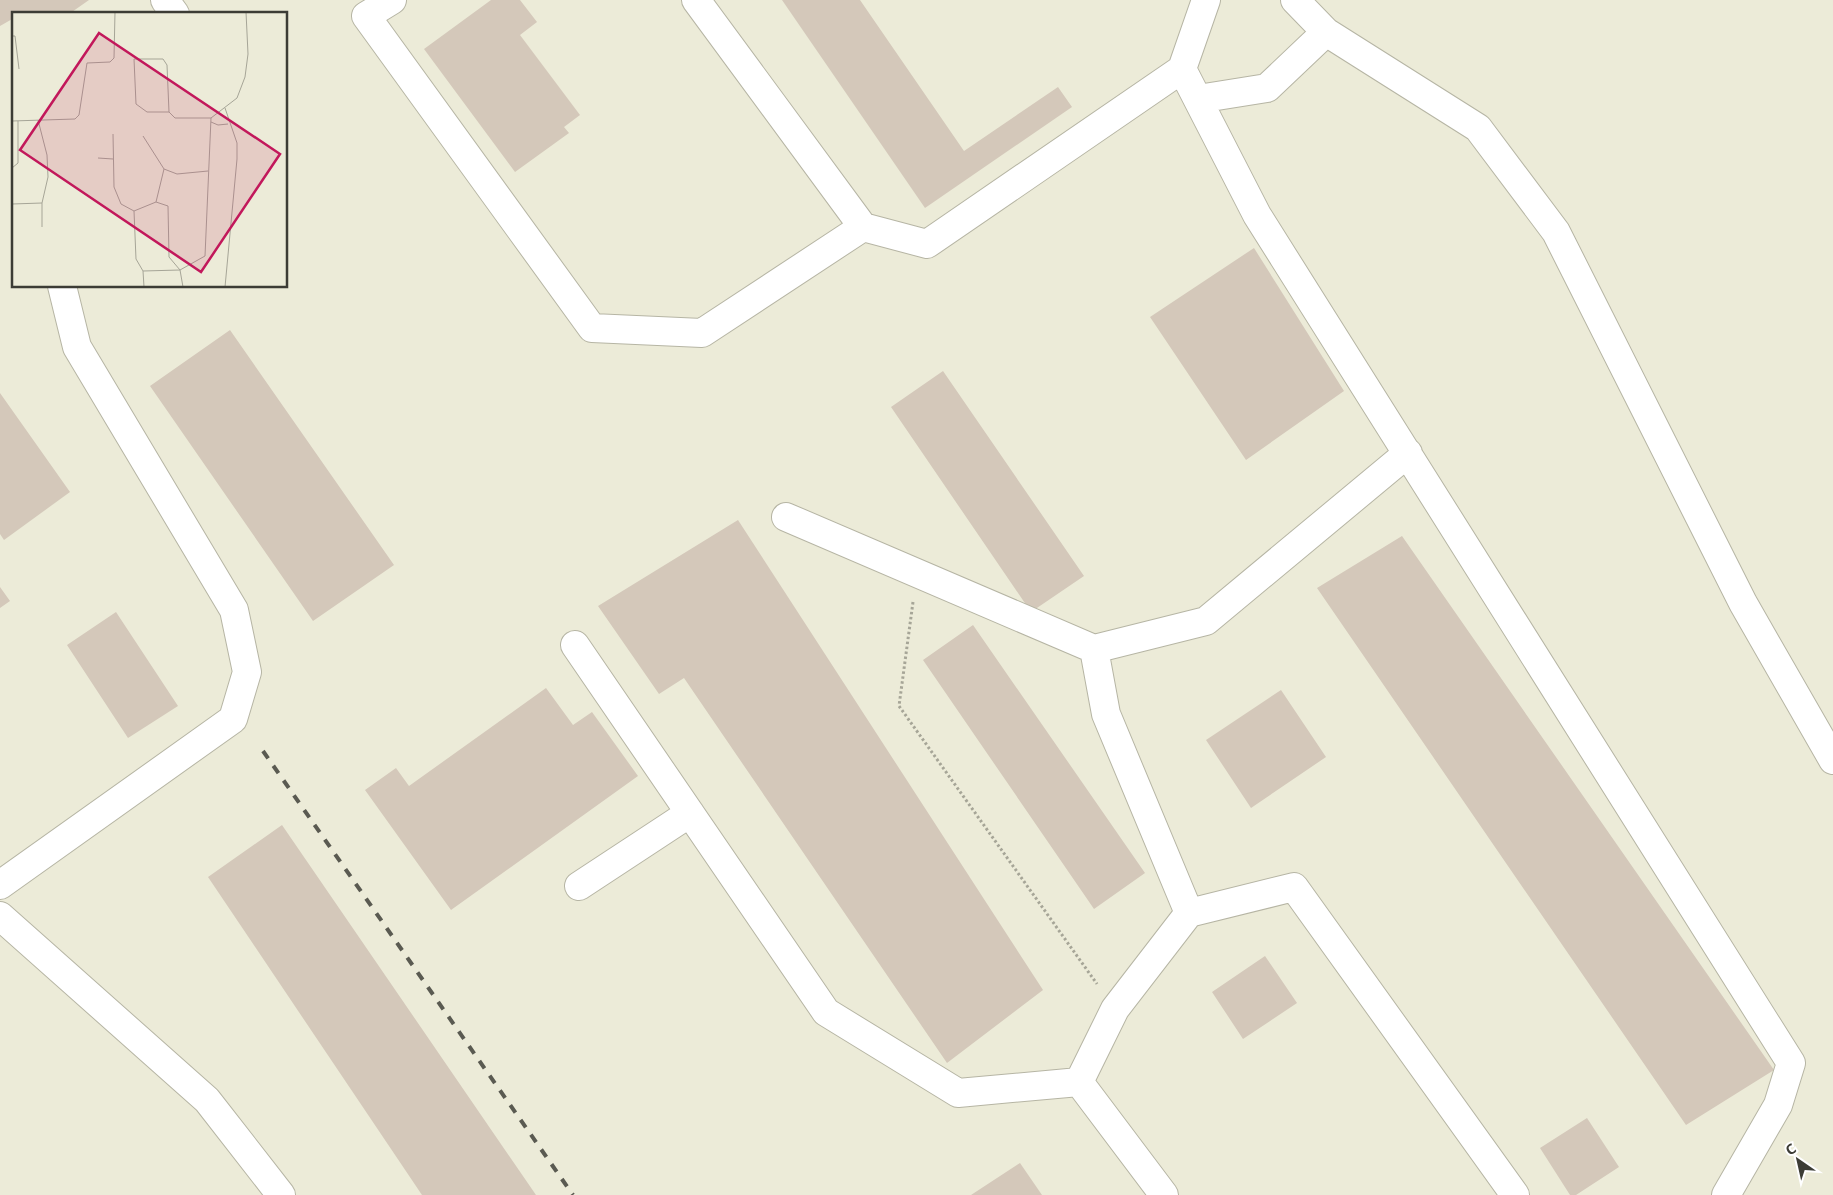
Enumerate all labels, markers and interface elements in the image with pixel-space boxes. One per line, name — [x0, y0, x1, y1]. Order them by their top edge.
inset map — [12, 12, 288, 288]
north arrow — [1773, 1135, 1823, 1185]
text: С — [1781, 1138, 1800, 1159]

